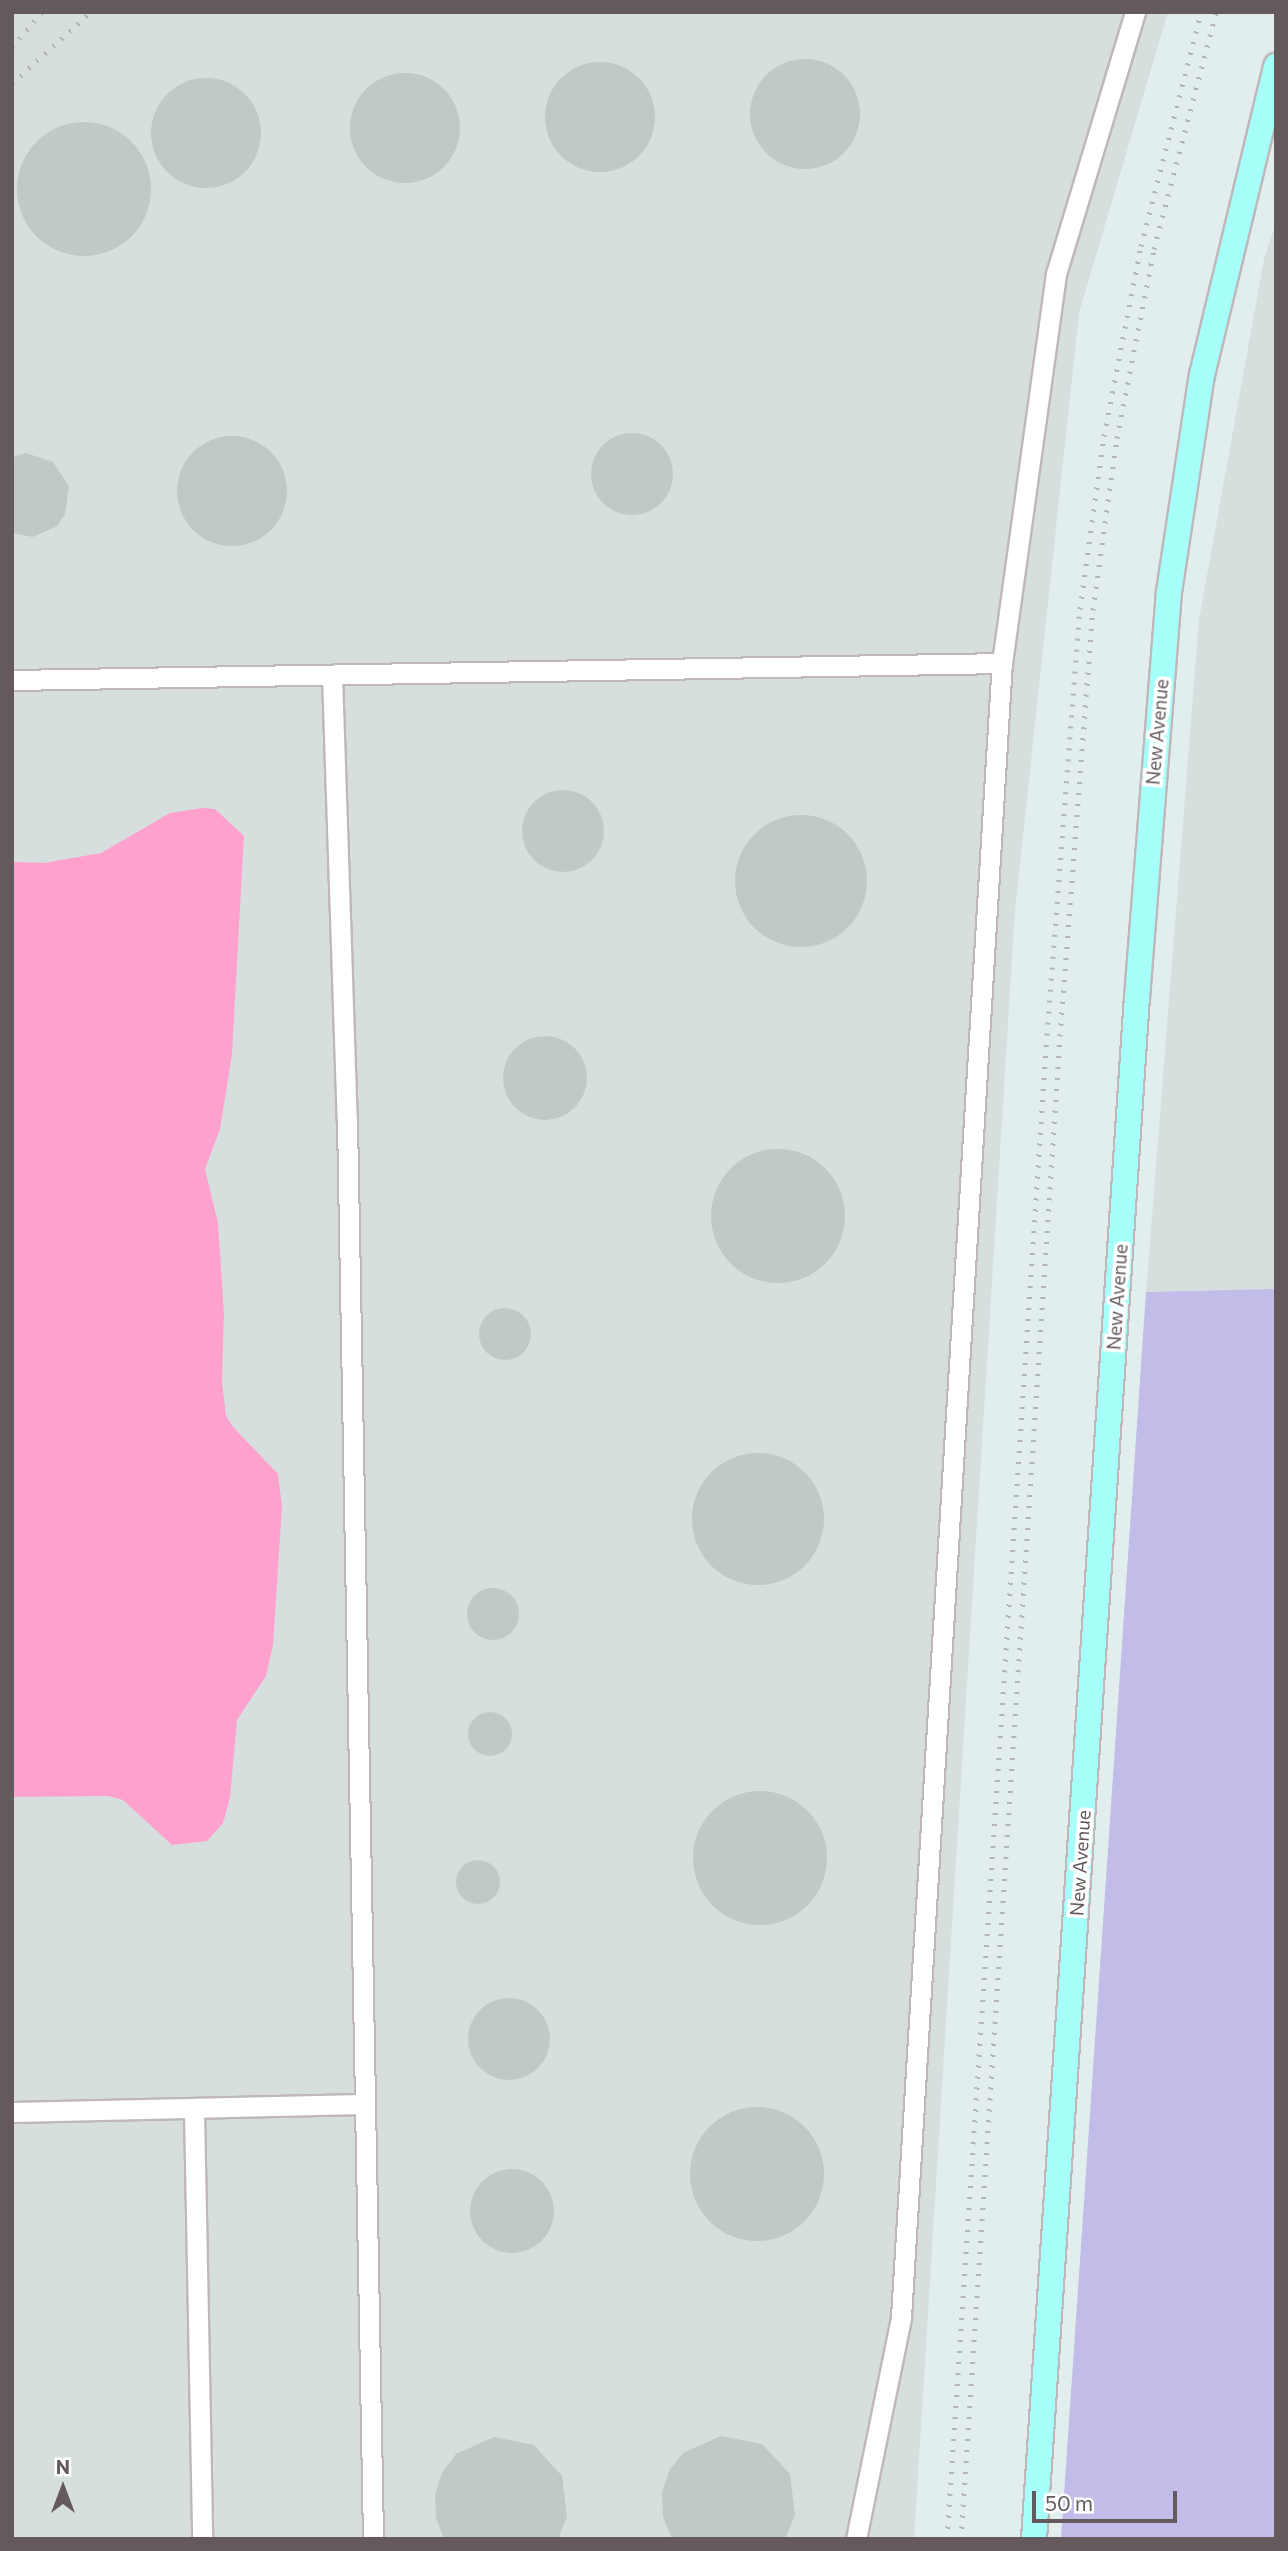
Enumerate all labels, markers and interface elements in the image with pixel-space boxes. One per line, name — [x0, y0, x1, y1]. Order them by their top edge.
street label: New Avenue — [1141, 678, 1173, 786]
street label: New Avenue — [1102, 1243, 1132, 1351]
street label: New Avenue — [1065, 1809, 1095, 1917]
north arrow — [28, 2453, 98, 2523]
text: N — [56, 2455, 70, 2478]
scale bar — [1036, 2478, 1181, 2522]
text: 50 m — [1045, 2490, 1093, 2515]

